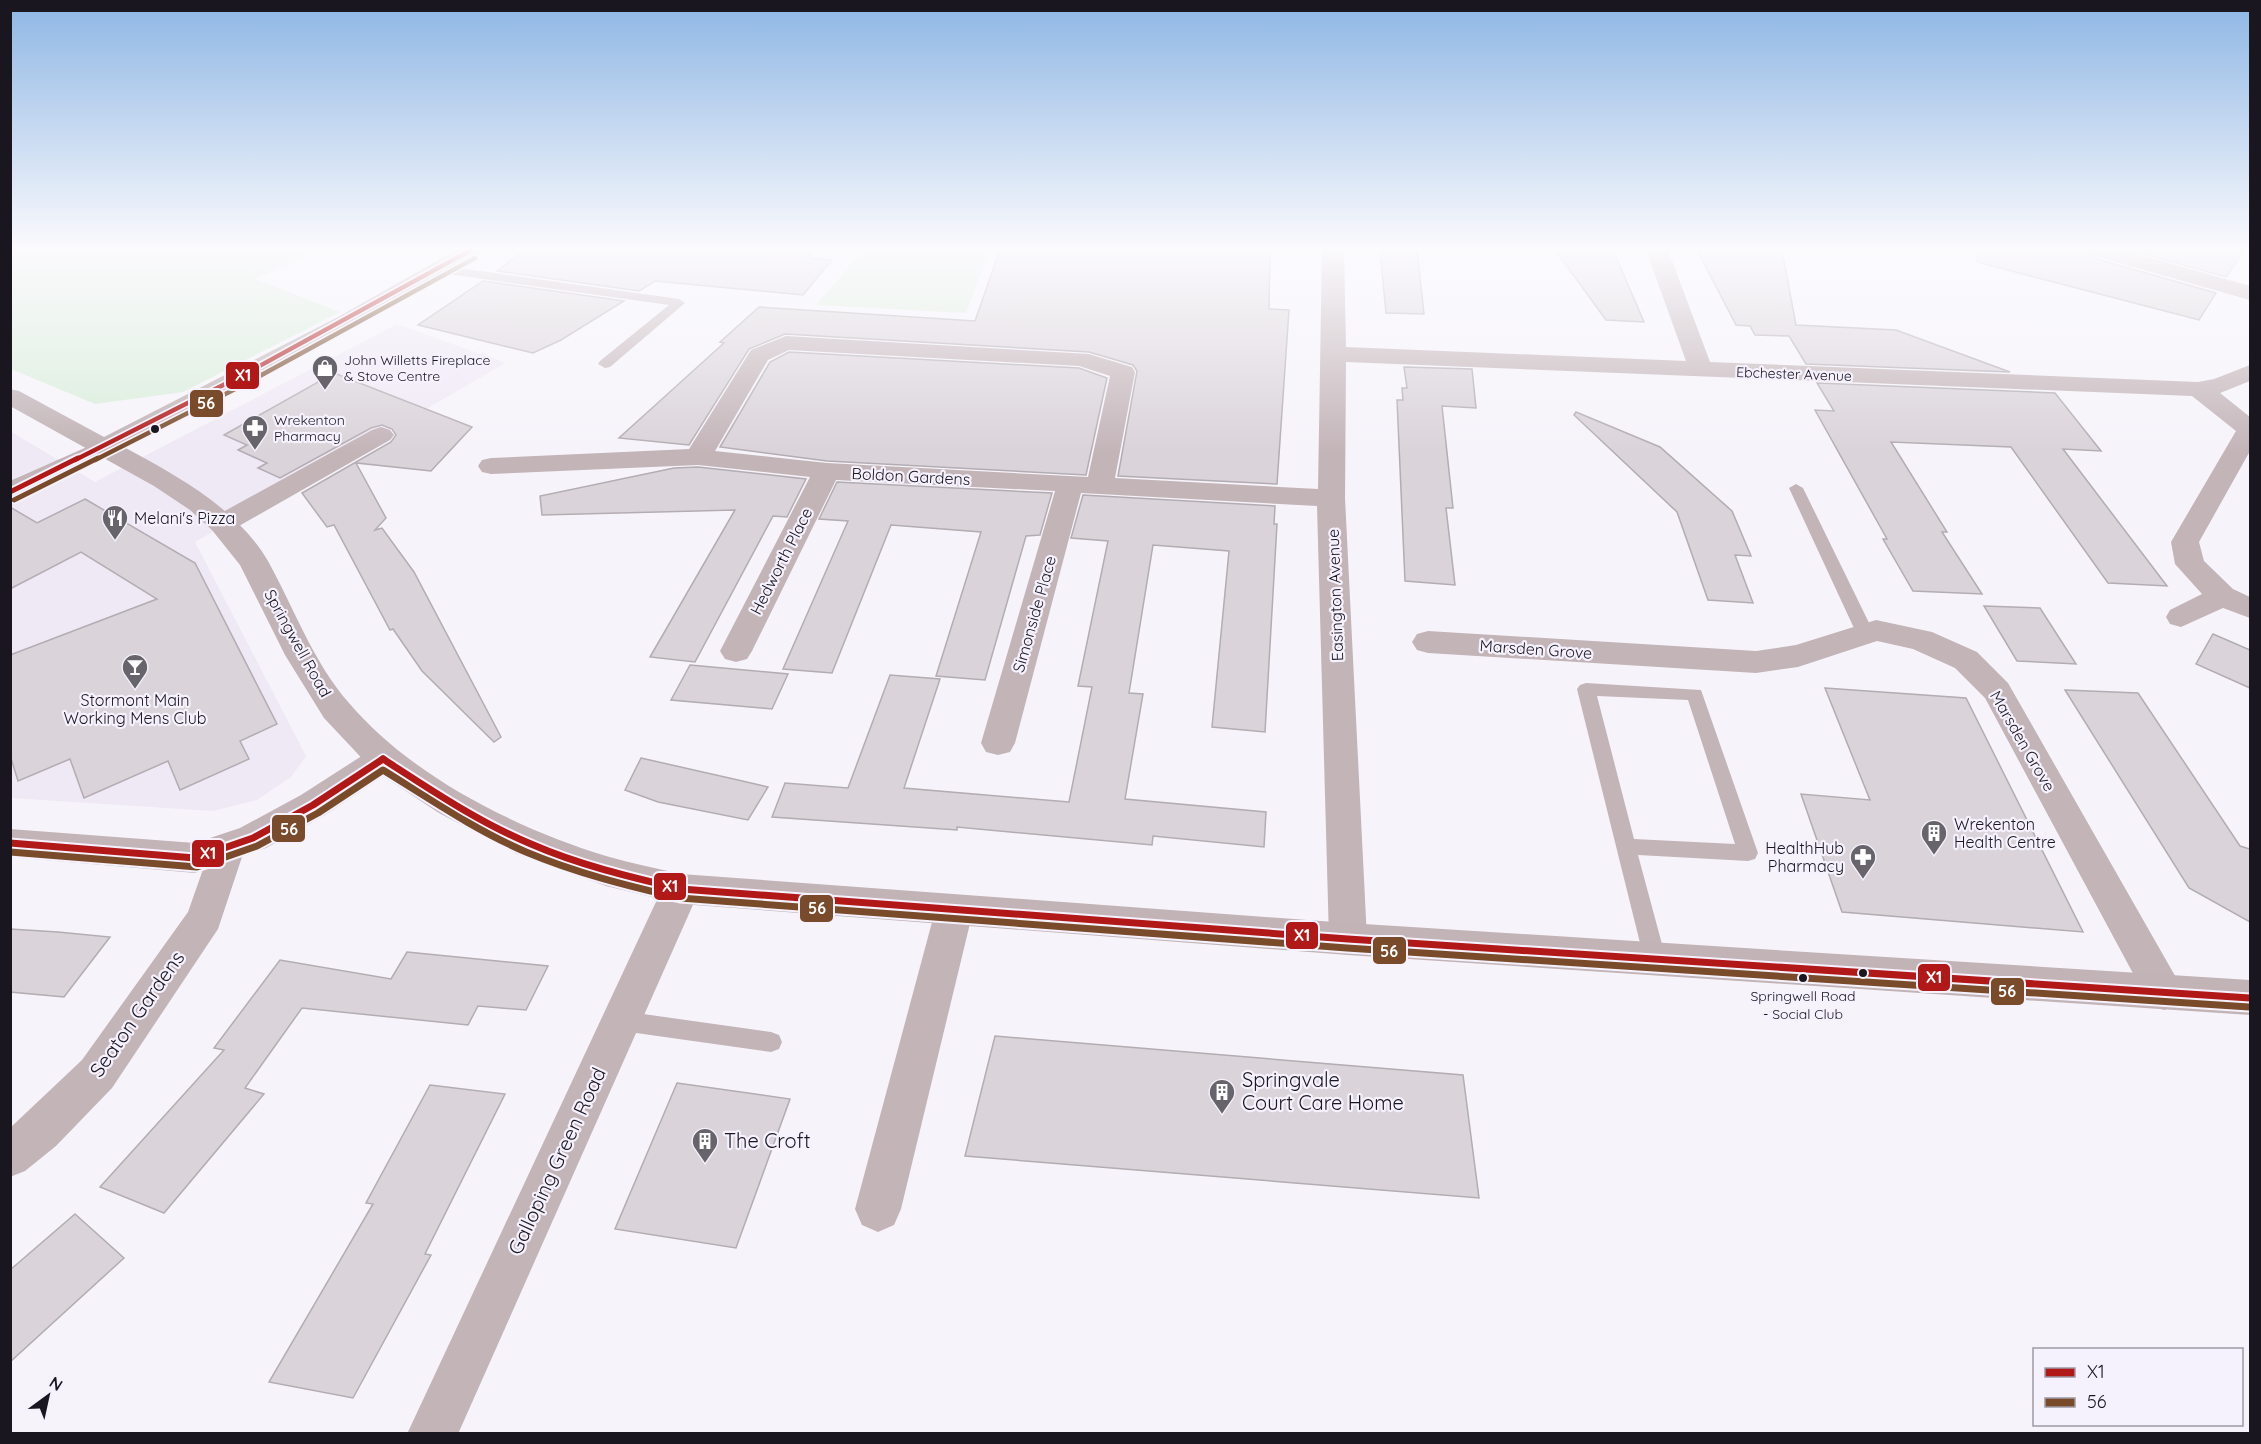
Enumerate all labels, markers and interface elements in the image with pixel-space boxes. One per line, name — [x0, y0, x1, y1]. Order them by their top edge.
place label: John Willetts Fireplace & Stove Centre — [344, 351, 491, 385]
shop icon: John Willetts Fireplace & Stove Centre — [310, 353, 340, 391]
line badge: X1 — [225, 361, 260, 390]
street label: Ebchester Avenue — [1736, 363, 1852, 385]
text: X1 — [235, 365, 251, 385]
line badge: 56 — [189, 389, 224, 418]
text: 56 — [197, 393, 215, 413]
place label: Wrekenton Pharmacy — [274, 411, 345, 445]
pharmacy icon: Wrekenton Pharmacy — [240, 413, 270, 451]
unlabelled marker — [149, 423, 161, 435]
street label: Boldon Gardens — [851, 463, 971, 489]
restaurant icon: Melani's Pizza — [100, 503, 130, 541]
street label: Hedworth Place — [745, 504, 817, 618]
place label: Melani's Pizza — [134, 508, 235, 528]
street label: Easington Avenue — [1323, 529, 1347, 661]
street label: Simonside Place — [1008, 553, 1060, 675]
street label: Springwell Road — [260, 586, 336, 700]
street label: Marsden Grove — [1479, 635, 1593, 663]
bar icon: Stormont Main Working Mens Club — [120, 652, 150, 690]
street label: Marsden Grove — [1986, 687, 2060, 795]
place label: Stormont Main Working Mens Club — [64, 690, 206, 728]
line badge: 56 — [271, 814, 306, 843]
place label: Wrekenton Health Centre — [1954, 814, 2056, 852]
building icon: Wrekenton Health Centre — [1919, 818, 1949, 856]
text: 56 — [280, 819, 298, 839]
place label: HealthHub Pharmacy — [1765, 838, 1844, 876]
line badge: X1 — [191, 839, 225, 868]
pharmacy icon: HealthHub Pharmacy — [1848, 842, 1878, 880]
text: X1 — [200, 843, 216, 863]
line badge: X1 — [653, 872, 687, 901]
text: X1 — [662, 876, 678, 896]
line badge: 56 — [799, 894, 834, 923]
text: 56 — [808, 898, 826, 918]
line badge: X1 — [1285, 921, 1319, 950]
text: X1 — [1294, 925, 1310, 945]
line badge: 56 — [1372, 936, 1407, 965]
text: 56 — [1380, 941, 1398, 961]
street label: Seaton Gardens — [84, 946, 189, 1082]
line badge: X1 — [1917, 963, 1951, 992]
unlabelled marker — [1857, 967, 1869, 979]
text: X1 — [1926, 967, 1942, 987]
marker: Springwell Road - Social Club — [1797, 972, 1809, 984]
line badge: 56 — [1990, 977, 2025, 1006]
text: 56 — [1998, 981, 2016, 1001]
place label: Springwell Road - Social Club — [1751, 987, 1856, 1023]
street label: Galloping Green Road — [502, 1063, 611, 1258]
place label: Springvale Court Care Home — [1242, 1067, 1404, 1115]
building icon: Springvale Court Care Home — [1207, 1077, 1237, 1115]
building icon: The Croft — [690, 1126, 720, 1164]
place label: The Croft — [724, 1128, 811, 1153]
legend — [2033, 1348, 2243, 1426]
text: X1 — [2087, 1360, 2105, 1383]
north arrow — [18, 1366, 78, 1426]
text: N — [46, 1372, 67, 1395]
text: 56 — [2087, 1390, 2107, 1413]

